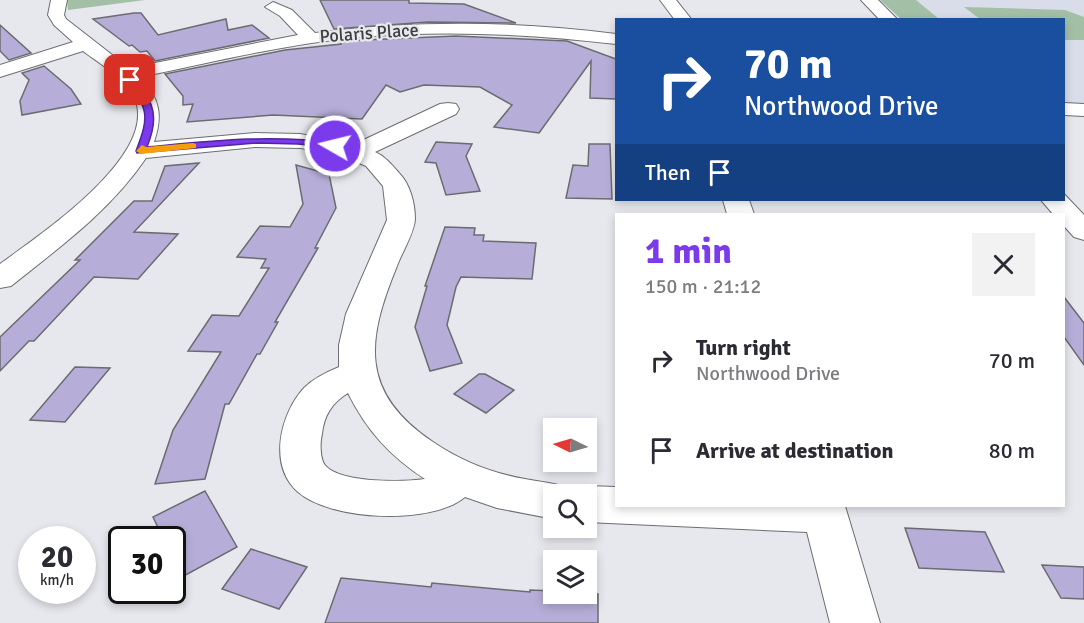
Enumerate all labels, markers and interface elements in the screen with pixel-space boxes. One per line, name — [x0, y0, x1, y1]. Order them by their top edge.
street label: Polaris Place — [319, 19, 419, 47]
text: 70 m — [744, 39, 833, 90]
icon: right — [645, 42, 723, 120]
pin — [104, 54, 155, 105]
icon: arrive — [113, 63, 146, 96]
text: Northwood Drive — [744, 90, 939, 123]
position arrow — [303, 114, 367, 178]
icon: arrive — [703, 156, 736, 189]
text: Then — [645, 159, 691, 186]
text: 1 min — [645, 229, 732, 274]
button: close — [972, 233, 1035, 296]
text: 150 m · 21:12 — [645, 274, 761, 299]
text: Turn right — [696, 334, 791, 361]
icon: right — [645, 344, 678, 377]
text: 70 m — [989, 347, 1035, 374]
text: Northwood Drive — [696, 361, 840, 386]
north arrow — [543, 418, 597, 472]
map controls — [543, 418, 597, 604]
icon: arrive — [645, 434, 678, 467]
text: Arrive at destination — [696, 437, 893, 464]
text: 80 m — [989, 437, 1035, 464]
button: search — [543, 484, 597, 538]
speed limit sign: 30 — [108, 526, 186, 604]
text: 20 — [41, 539, 73, 576]
button: layers — [543, 550, 597, 604]
text: km/h — [40, 571, 74, 589]

